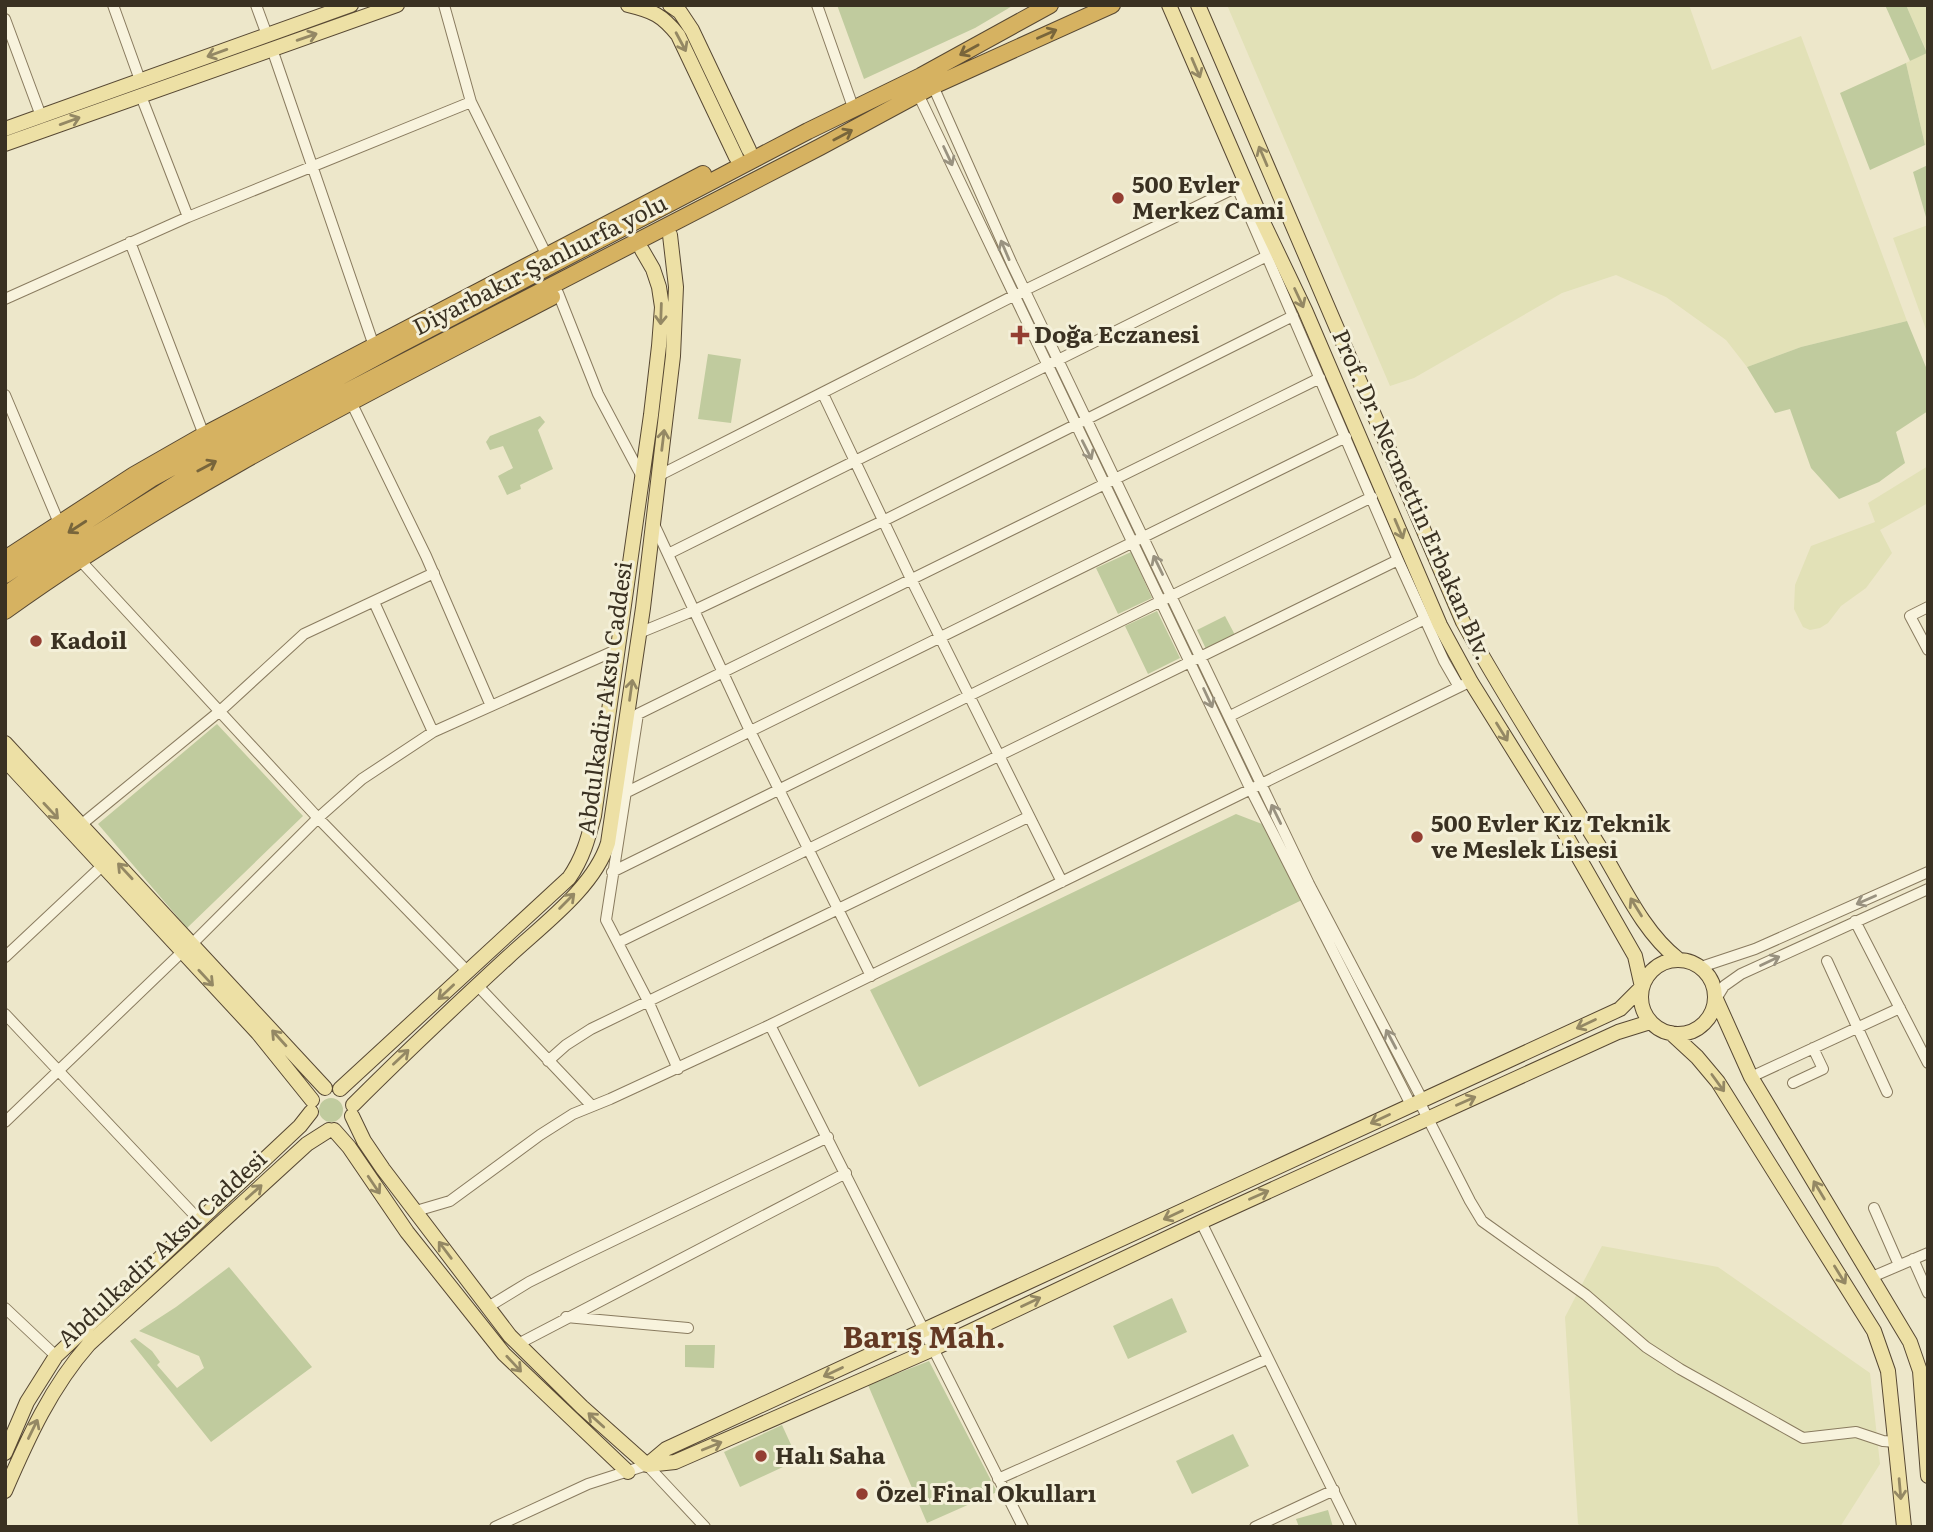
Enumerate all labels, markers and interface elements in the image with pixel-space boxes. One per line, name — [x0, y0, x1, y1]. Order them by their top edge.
one-way arrow — [1036, 27, 1057, 40]
one-way arrow — [296, 30, 318, 42]
one-way arrow — [675, 31, 688, 52]
one-way arrow — [959, 44, 980, 57]
one-way arrow — [207, 47, 229, 60]
one-way arrow — [1190, 57, 1203, 78]
one-way arrow — [58, 114, 80, 126]
one-way arrow — [833, 128, 853, 142]
one-way arrow — [942, 145, 955, 166]
one-way arrow — [1255, 146, 1268, 168]
place label: 500 Evler Merkez Cami — [1132, 166, 1285, 226]
street label: Diyarbakır-Şanlıurfa yolu — [406, 184, 672, 342]
marker: 500 Evler Merkez Cami — [1110, 190, 1126, 206]
one-way arrow — [998, 239, 1011, 261]
one-way arrow — [1293, 287, 1306, 308]
one-way arrow — [654, 302, 667, 325]
place label: Doğa Eczanesi — [1034, 316, 1200, 350]
street label: Prof. Dr. Necmettin Erbakan Blv. — [1325, 323, 1502, 665]
marker: Doğa Eczanesi — [1012, 327, 1028, 343]
one-way arrow — [657, 429, 670, 452]
one-way arrow — [1081, 439, 1095, 460]
one-way arrow — [196, 459, 217, 472]
one-way arrow — [1393, 518, 1406, 539]
one-way arrow — [68, 520, 88, 534]
one-way arrow — [1150, 555, 1164, 576]
street label: Abdulkadir Aksu Caddesi — [567, 559, 639, 837]
place label: Kadoil — [50, 622, 127, 656]
marker: Kadoil — [28, 633, 44, 649]
one-way arrow — [624, 679, 637, 702]
one-way arrow — [1202, 687, 1216, 708]
one-way arrow — [1495, 721, 1509, 741]
one-way arrow — [43, 802, 60, 819]
one-way arrow — [1269, 804, 1282, 826]
place label: 500 Evler Kız Teknik ve Meslek Lisesi — [1431, 805, 1671, 865]
marker: 500 Evler Kız Teknik ve Meslek Lisesi — [1409, 829, 1425, 845]
one-way arrow — [116, 863, 133, 880]
one-way arrow — [558, 893, 575, 910]
one-way arrow — [1855, 894, 1877, 907]
one-way arrow — [1629, 897, 1643, 917]
one-way arrow — [1759, 953, 1780, 967]
one-way arrow — [197, 969, 214, 986]
one-way arrow — [437, 984, 455, 1000]
one-way arrow — [1576, 1018, 1597, 1031]
one-way arrow — [271, 1029, 287, 1047]
one-way arrow — [1383, 1029, 1397, 1050]
one-way arrow — [393, 1049, 410, 1066]
one-way arrow — [1710, 1073, 1725, 1092]
one-way arrow — [1455, 1094, 1476, 1107]
one-way arrow — [1369, 1113, 1391, 1126]
street label: Abdulkadir Aksu Caddesi — [48, 1141, 273, 1354]
one-way arrow — [367, 1175, 381, 1194]
one-way arrow — [1812, 1180, 1826, 1200]
one-way arrow — [244, 1184, 262, 1200]
one-way arrow — [1248, 1188, 1269, 1201]
one-way arrow — [1163, 1209, 1184, 1222]
one-way arrow — [438, 1242, 453, 1260]
one-way arrow — [1833, 1264, 1847, 1284]
one-way arrow — [1020, 1295, 1041, 1309]
district label: Barış Mah. — [842, 1313, 1006, 1357]
one-way arrow — [505, 1355, 522, 1372]
one-way arrow — [823, 1366, 844, 1379]
one-way arrow — [587, 1412, 605, 1428]
one-way arrow — [27, 1419, 41, 1440]
place label: Halı Saha — [775, 1437, 886, 1471]
one-way arrow — [701, 1439, 722, 1452]
marker: Halı Saha — [753, 1448, 769, 1464]
place label: Özel Final Okulları — [876, 1475, 1096, 1509]
one-way arrow — [1894, 1478, 1907, 1500]
marker: Özel Final Okulları — [854, 1486, 870, 1502]

